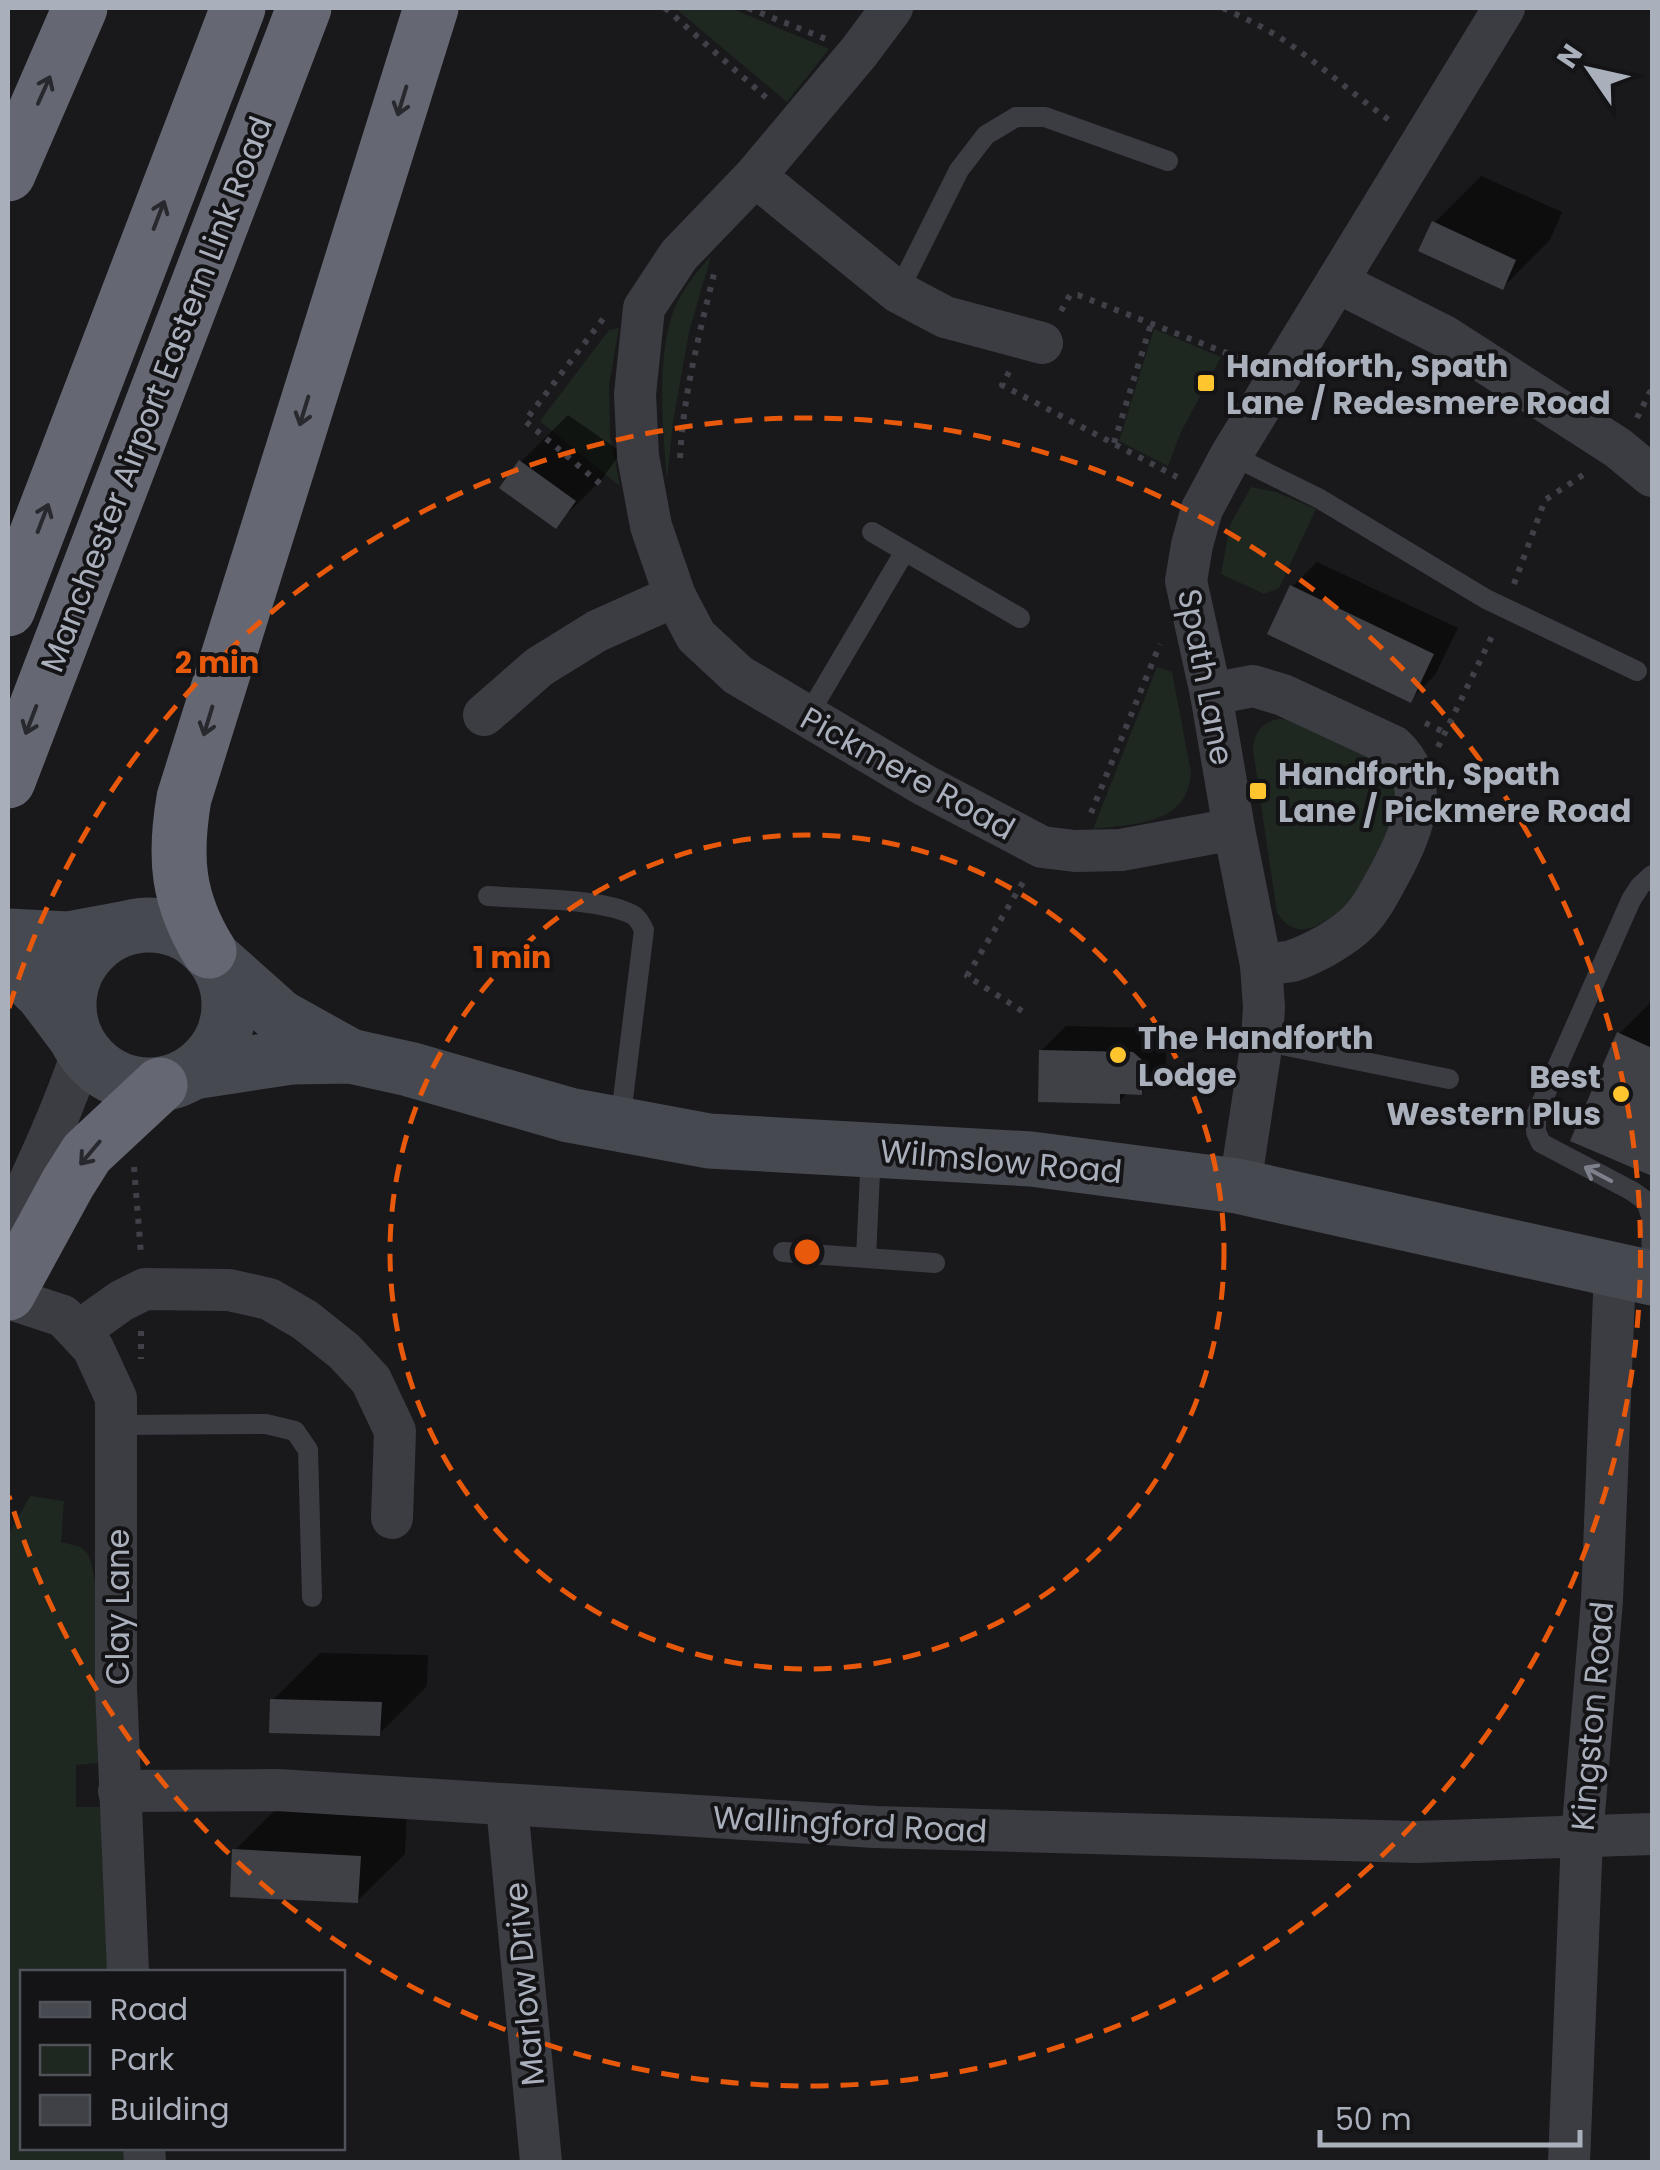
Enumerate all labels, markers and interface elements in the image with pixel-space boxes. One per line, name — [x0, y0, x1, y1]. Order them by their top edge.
north arrow — [1540, 20, 1640, 120]
text: N — [1548, 37, 1592, 76]
one-way arrow — [36, 75, 54, 106]
one-way arrow — [392, 84, 410, 116]
street label: Manchester Airport Eastern Link Road — [29, 110, 283, 678]
one-way arrow — [151, 200, 169, 231]
place label: Handforth, Spath Lane / Redesmere Road — [1226, 343, 1611, 425]
marker: Handforth, Spath Lane / Redesmere Road — [1195, 372, 1217, 394]
one-way arrow — [294, 394, 312, 426]
one-way arrow — [35, 504, 53, 534]
street label: Spath Lane — [1167, 585, 1245, 769]
text: 2 min — [175, 641, 259, 684]
street label: Pickmere Road — [793, 695, 1023, 851]
one-way arrow — [21, 703, 39, 734]
one-way arrow — [198, 705, 216, 736]
place label: Handforth, Spath Lane / Pickmere Road — [1278, 751, 1631, 833]
marker: Handforth, Spath Lane / Pickmere Road — [1247, 780, 1269, 802]
text: 1 min — [473, 936, 551, 979]
place label: The Handforth Lodge — [1138, 1015, 1374, 1097]
marker: The Handforth Lodge — [1107, 1044, 1129, 1066]
place label: Best Western Plus — [1386, 1054, 1601, 1136]
marker: Best Western Plus — [1610, 1083, 1632, 1105]
street label: Wilmslow Road — [878, 1128, 1124, 1194]
one-way arrow — [79, 1139, 101, 1165]
one-way arrow — [1584, 1163, 1614, 1183]
centre of rings — [789, 1234, 825, 1270]
street label: Clay Lane — [95, 1529, 140, 1685]
street label: Kingston Road — [1560, 1599, 1624, 1833]
street label: Wallingford Road — [712, 1794, 988, 1854]
street label: Marlow Drive — [493, 1880, 555, 2088]
legend — [20, 1970, 345, 2150]
text: Road — [110, 1988, 188, 2031]
text: Park — [110, 2038, 175, 2081]
scale bar — [1320, 2085, 1580, 2147]
text: Building — [110, 2088, 230, 2131]
text: 50 m — [1335, 2098, 1412, 2141]

